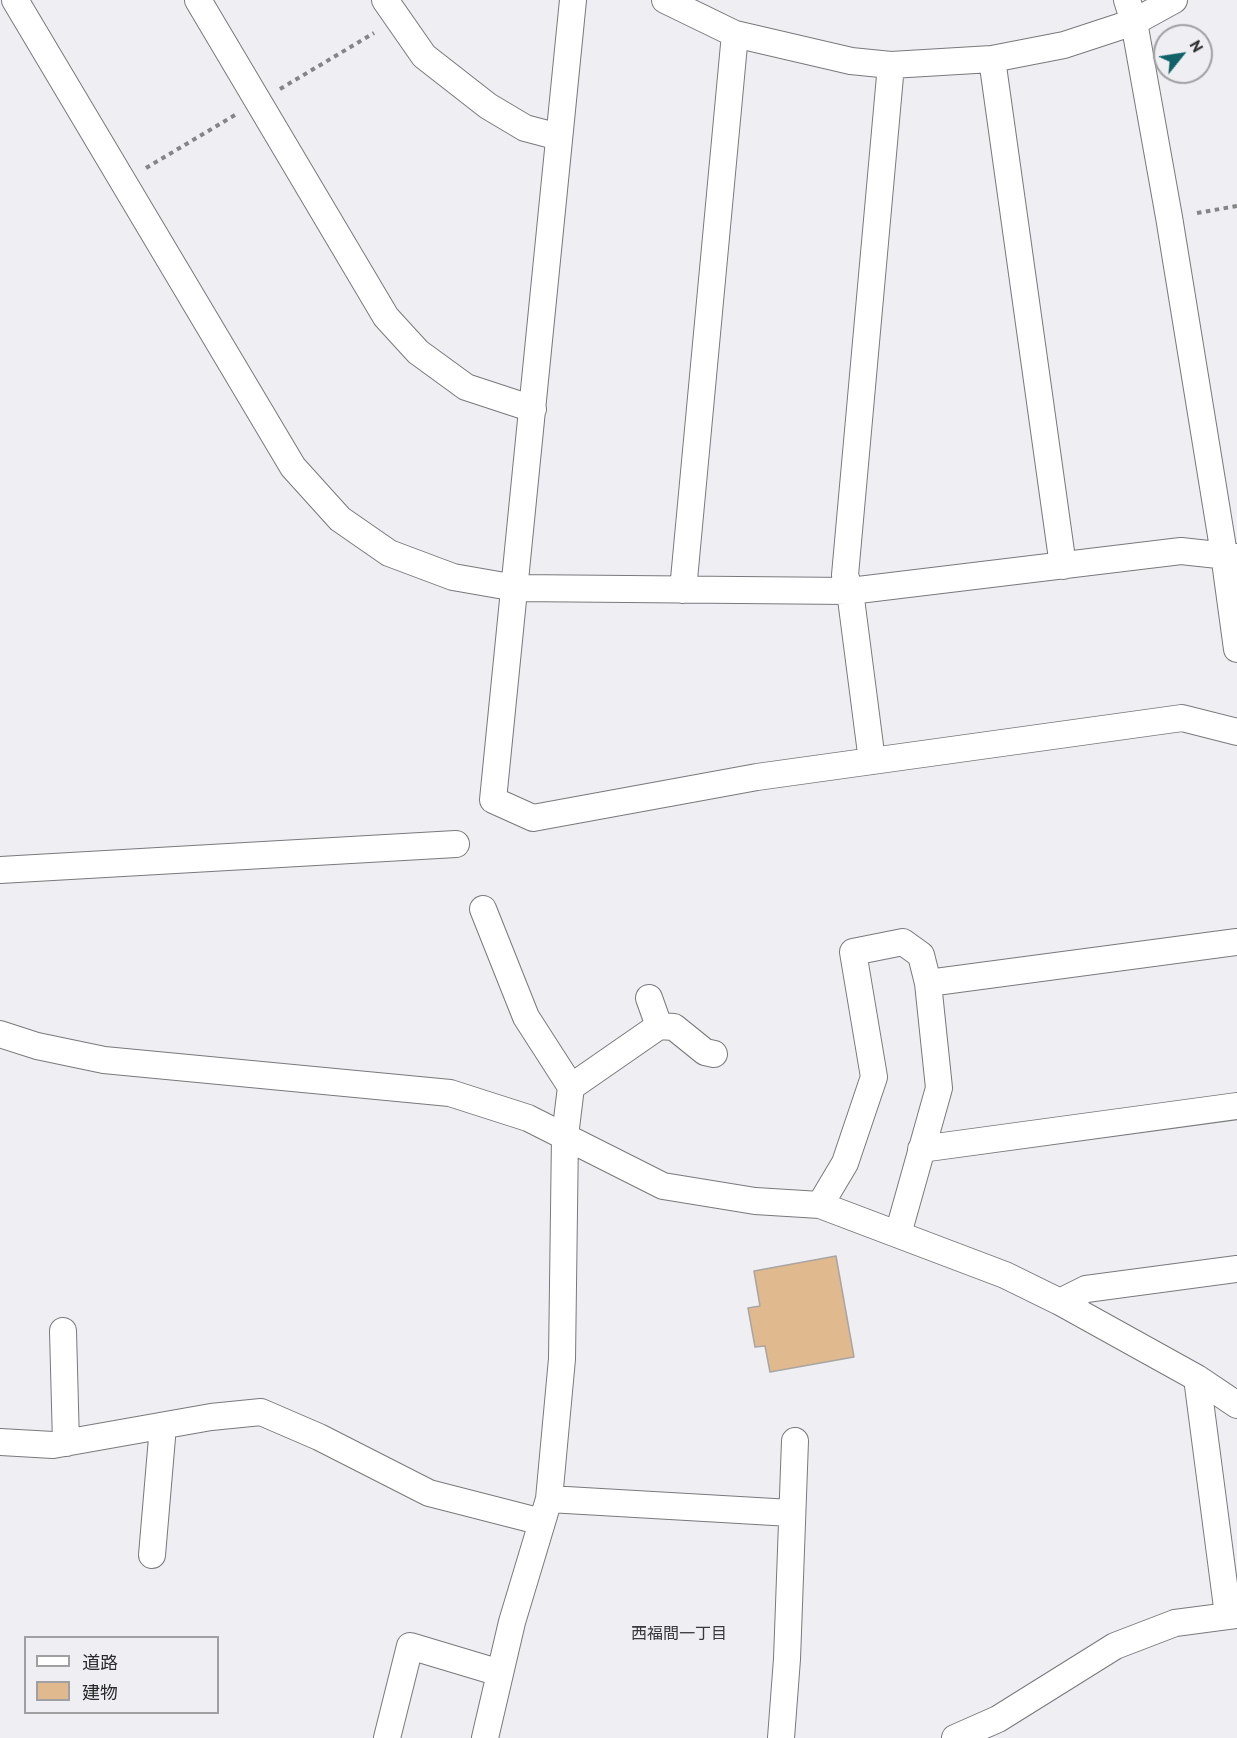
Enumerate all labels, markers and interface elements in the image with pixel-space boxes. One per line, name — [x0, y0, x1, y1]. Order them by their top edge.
north arrow — [1153, 24, 1213, 84]
text: N — [1186, 36, 1208, 56]
district label: 西福間一丁目 — [631, 1624, 727, 1644]
legend — [24, 1636, 219, 1714]
text: 道路 — [82, 1651, 118, 1674]
text: 建物 — [82, 1681, 118, 1704]

